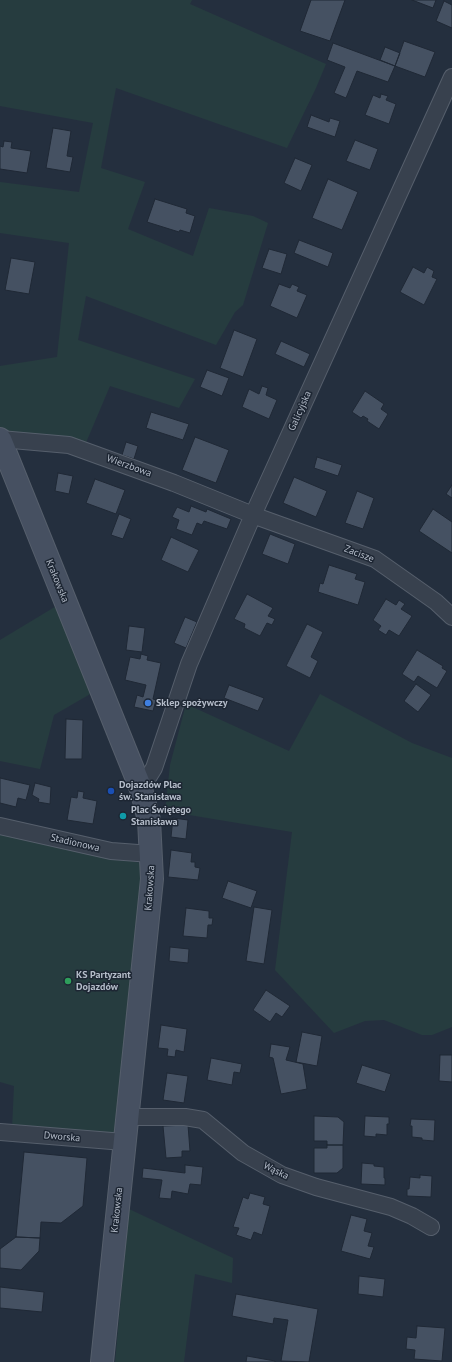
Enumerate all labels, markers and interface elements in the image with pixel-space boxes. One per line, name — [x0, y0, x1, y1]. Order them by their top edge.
street label: Galicyjska — [286, 389, 314, 433]
street label: Wierzbowa — [105, 452, 153, 480]
street label: Zacisze — [342, 543, 376, 565]
street label: Krakowska — [43, 558, 71, 604]
place label: Sklep spożywczy — [156, 697, 227, 709]
marker: Sklep spożywczy — [143, 698, 153, 708]
place label: Dojazdów Plac św. Stanisława — [119, 779, 181, 802]
marker: Dojazdów Plac św. Stanisława — [106, 786, 116, 796]
place label: Plac Świętego Stanisława — [131, 804, 191, 828]
marker: Plac Świętego Stanisława — [118, 811, 128, 821]
street label: Stadionowa — [49, 832, 101, 854]
street label: Krakowska — [142, 865, 158, 911]
place label: KS Partyzant Dojazdów — [76, 969, 131, 992]
marker: KS Partyzant Dojazdów — [63, 976, 73, 986]
street label: Dworska — [43, 1129, 81, 1145]
street label: Wąska — [261, 1160, 291, 1182]
street label: Krakowska — [109, 1187, 125, 1233]

